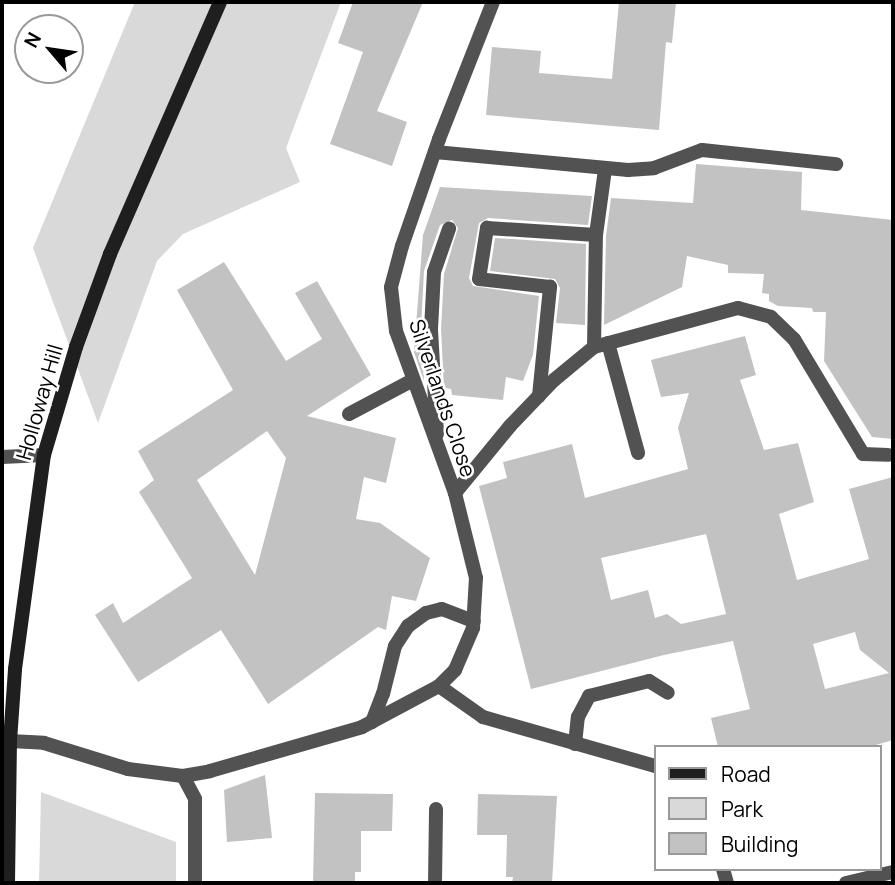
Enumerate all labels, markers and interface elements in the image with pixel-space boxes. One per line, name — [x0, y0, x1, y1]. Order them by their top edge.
north arrow — [14, 14, 84, 84]
text: N — [18, 28, 47, 52]
street label: Silverlands Close — [404, 316, 482, 480]
street label: Holloway Hill — [10, 341, 68, 463]
legend — [654, 745, 881, 871]
text: Road — [721, 760, 771, 788]
text: Park — [721, 795, 763, 823]
text: Building — [721, 830, 798, 858]

